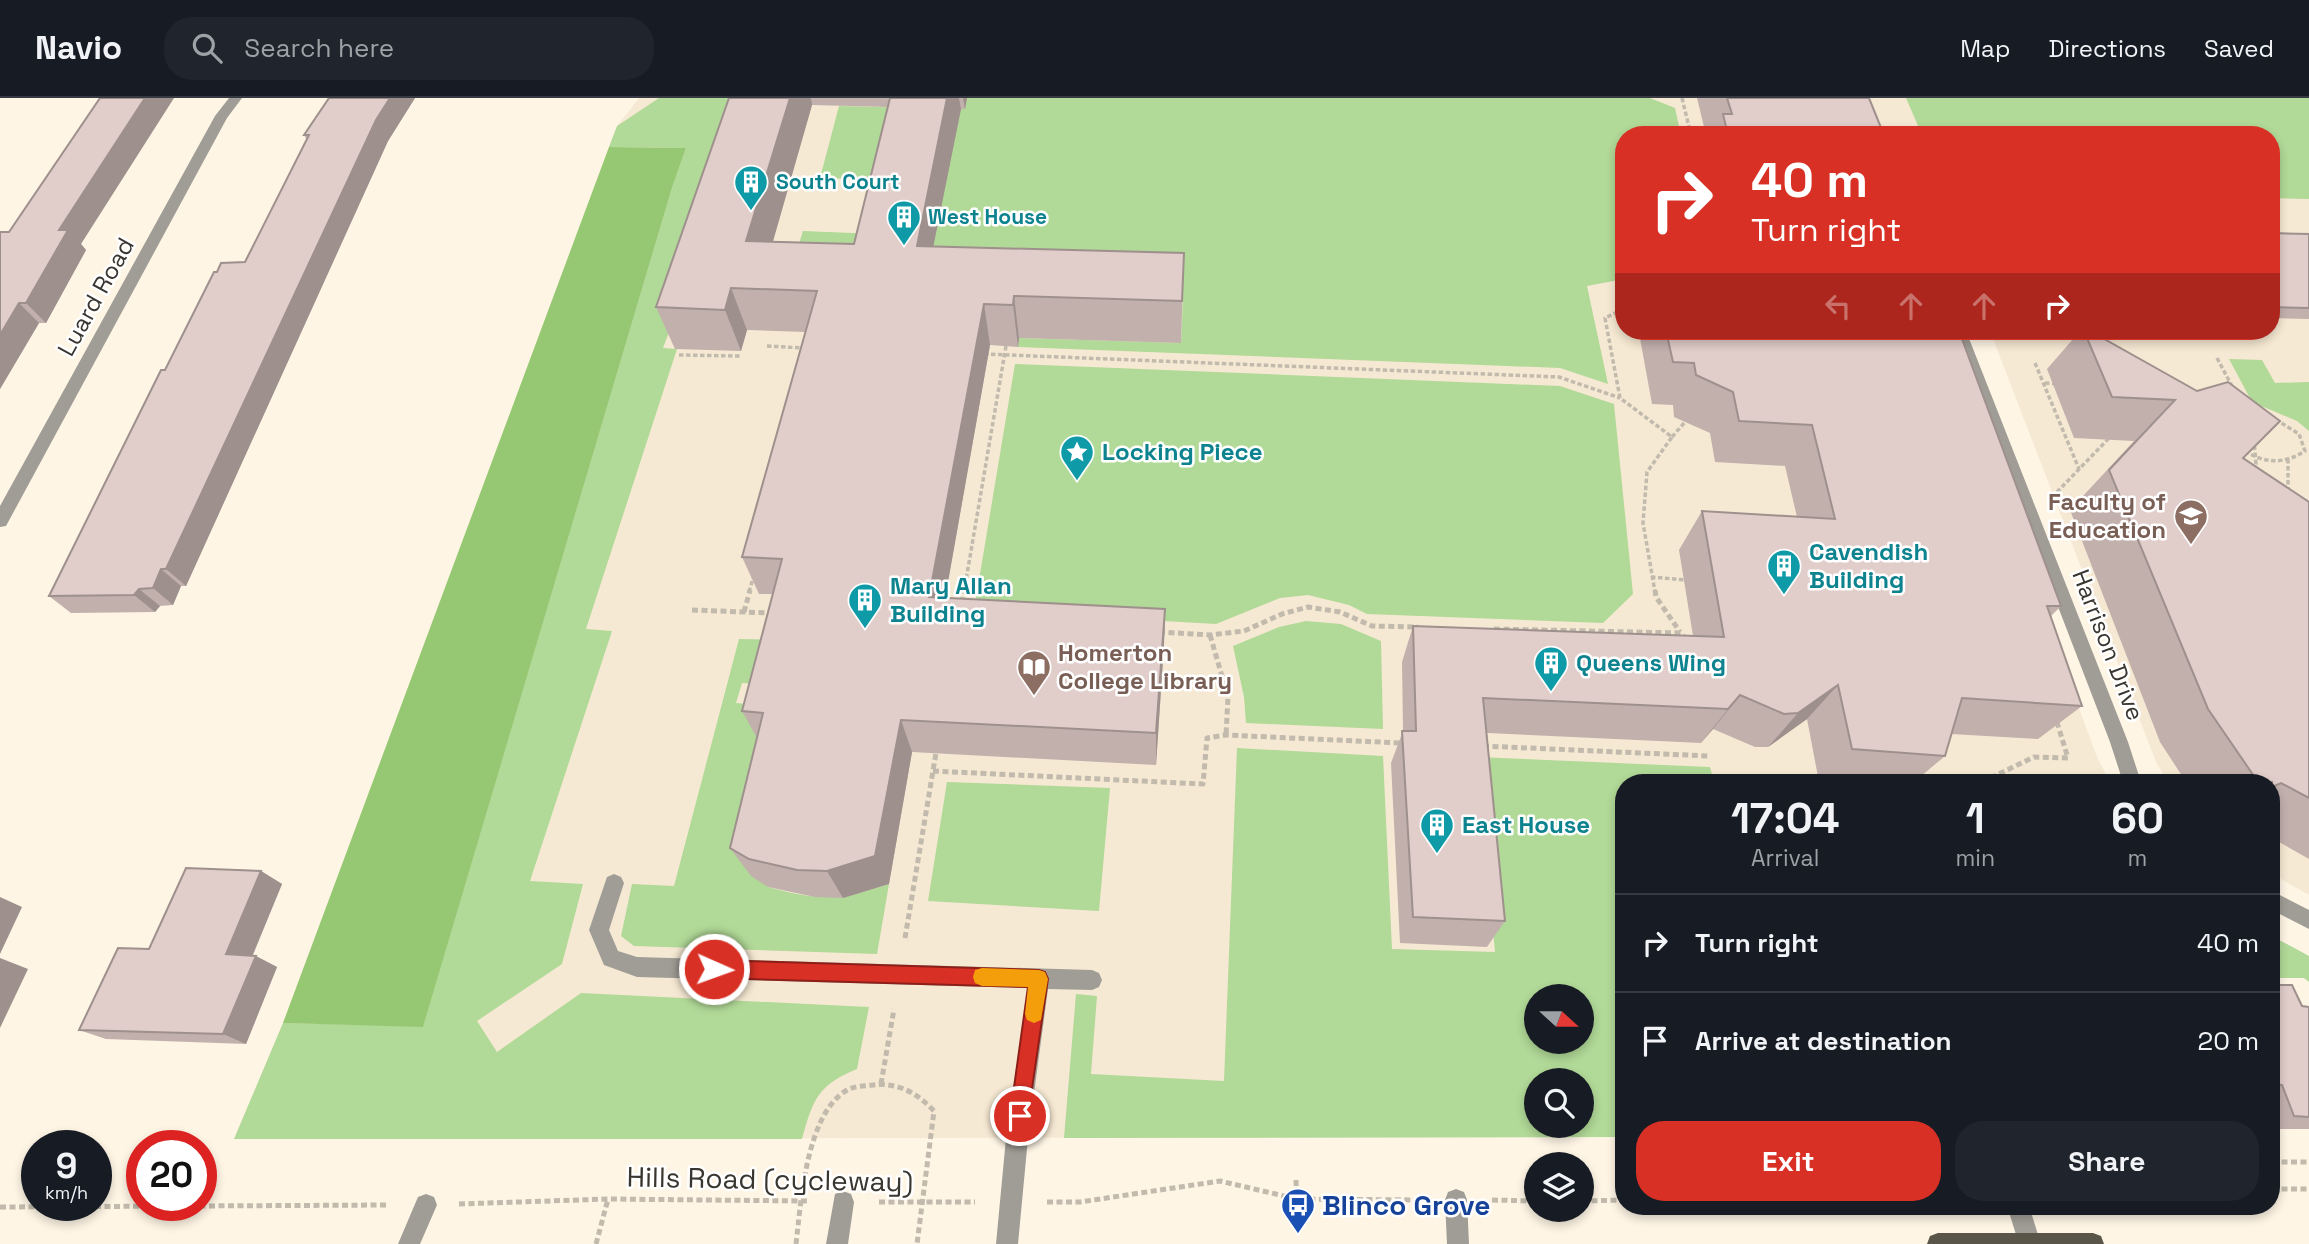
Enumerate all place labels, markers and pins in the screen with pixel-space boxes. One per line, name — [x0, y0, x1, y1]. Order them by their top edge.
building icon: South Court — [732, 163, 770, 212]
place label: South Court — [776, 168, 900, 195]
building icon: West House — [885, 198, 923, 247]
place label: West House — [928, 203, 1047, 230]
place icon: Locking Piece — [1058, 433, 1096, 482]
place label: Locking Piece — [1102, 436, 1263, 467]
place label: Faculty of Education — [2048, 486, 2166, 545]
school or university icon: Faculty of Education — [2172, 497, 2210, 546]
place label: Cavendish Building — [1809, 536, 1928, 595]
building icon: Cavendish Building — [1765, 547, 1803, 596]
place label: Mary Allan Building — [890, 570, 1012, 629]
building icon: Mary Allan Building — [846, 581, 884, 630]
place label: Homerton College Library — [1058, 637, 1232, 696]
building icon: Queens Wing — [1532, 644, 1570, 693]
place label: Queens Wing — [1576, 647, 1726, 678]
library icon: Homerton College Library — [1015, 648, 1053, 697]
building icon: East House — [1418, 806, 1456, 855]
place label: East House — [1462, 809, 1590, 840]
pin — [990, 1086, 1050, 1146]
bus stop icon: Blinco Grove — [1279, 1186, 1317, 1235]
place label: Blinco Grove — [1322, 1187, 1490, 1223]

